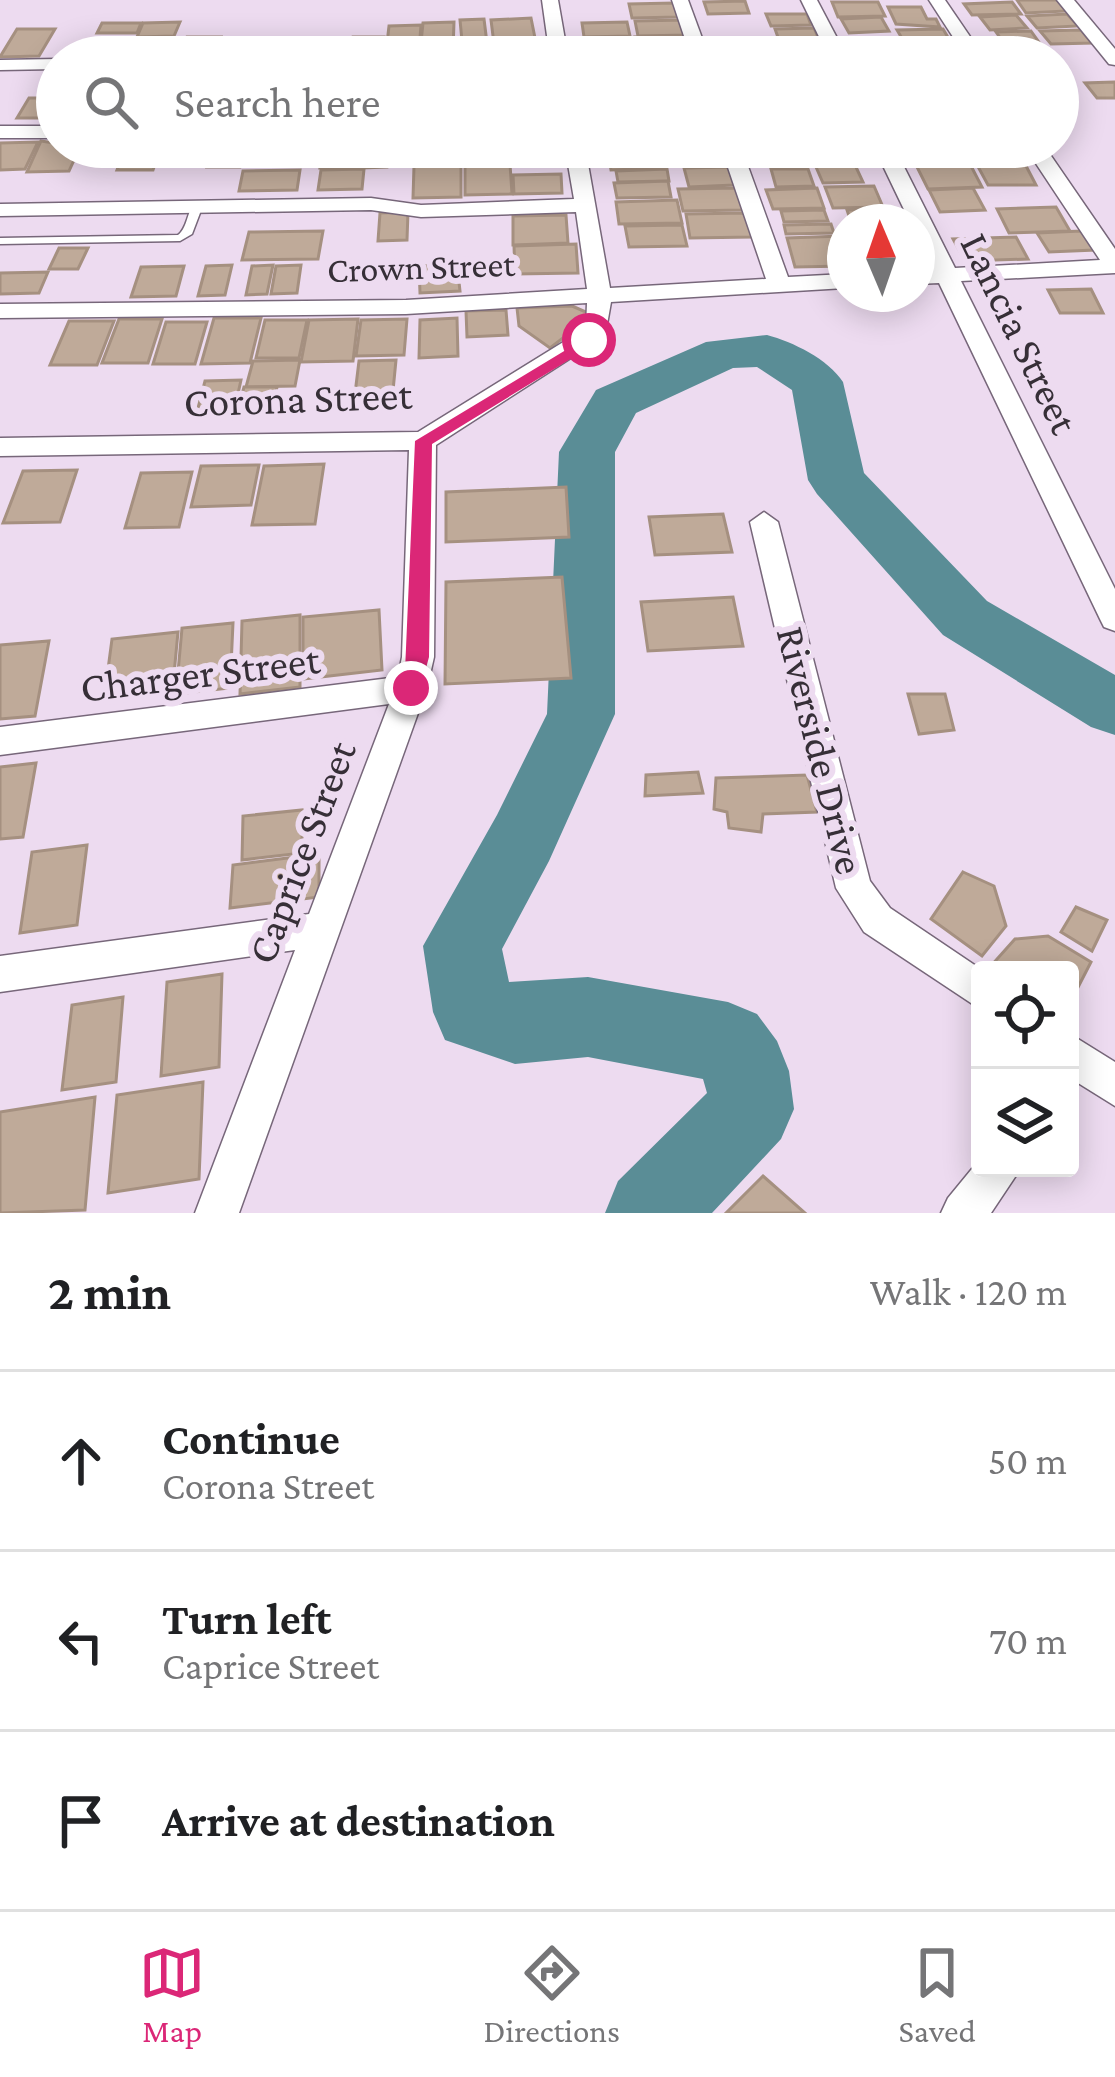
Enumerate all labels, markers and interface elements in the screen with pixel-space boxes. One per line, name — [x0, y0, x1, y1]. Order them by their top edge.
search box — [36, 36, 1079, 168]
icon: search — [78, 69, 144, 135]
text: Search here — [174, 77, 381, 127]
north arrow — [827, 204, 935, 312]
street label: Lancia Street — [951, 225, 1089, 442]
street label: Crown Street — [326, 244, 517, 290]
route start — [562, 313, 616, 367]
street label: Corona Street — [183, 370, 414, 425]
street label: Riverside Drive — [768, 621, 874, 879]
street label: Charger Street — [78, 635, 323, 711]
route end — [384, 661, 438, 715]
street label: Caprice Street — [237, 733, 365, 970]
map controls — [971, 961, 1079, 1177]
button: locate — [971, 961, 1079, 1069]
button: layers — [971, 1069, 1079, 1177]
text: 2 min — [48, 1263, 171, 1320]
text: Walk · 120 m — [870, 1270, 1067, 1313]
text: Continue — [162, 1414, 340, 1464]
icon: ahead — [48, 1428, 114, 1494]
text: 50 m — [988, 1439, 1067, 1482]
text: Corona Street — [162, 1464, 374, 1507]
text: Turn left — [162, 1594, 331, 1644]
icon: left — [48, 1608, 114, 1674]
text: 70 m — [989, 1619, 1067, 1662]
text: Caprice Street — [162, 1644, 379, 1687]
icon: arrive — [48, 1788, 114, 1854]
text: Arrive at destination — [162, 1796, 555, 1846]
tab: Map — [139, 1940, 205, 2049]
tab: Directions — [484, 1940, 620, 2049]
tab: Saved — [898, 1940, 976, 2049]

